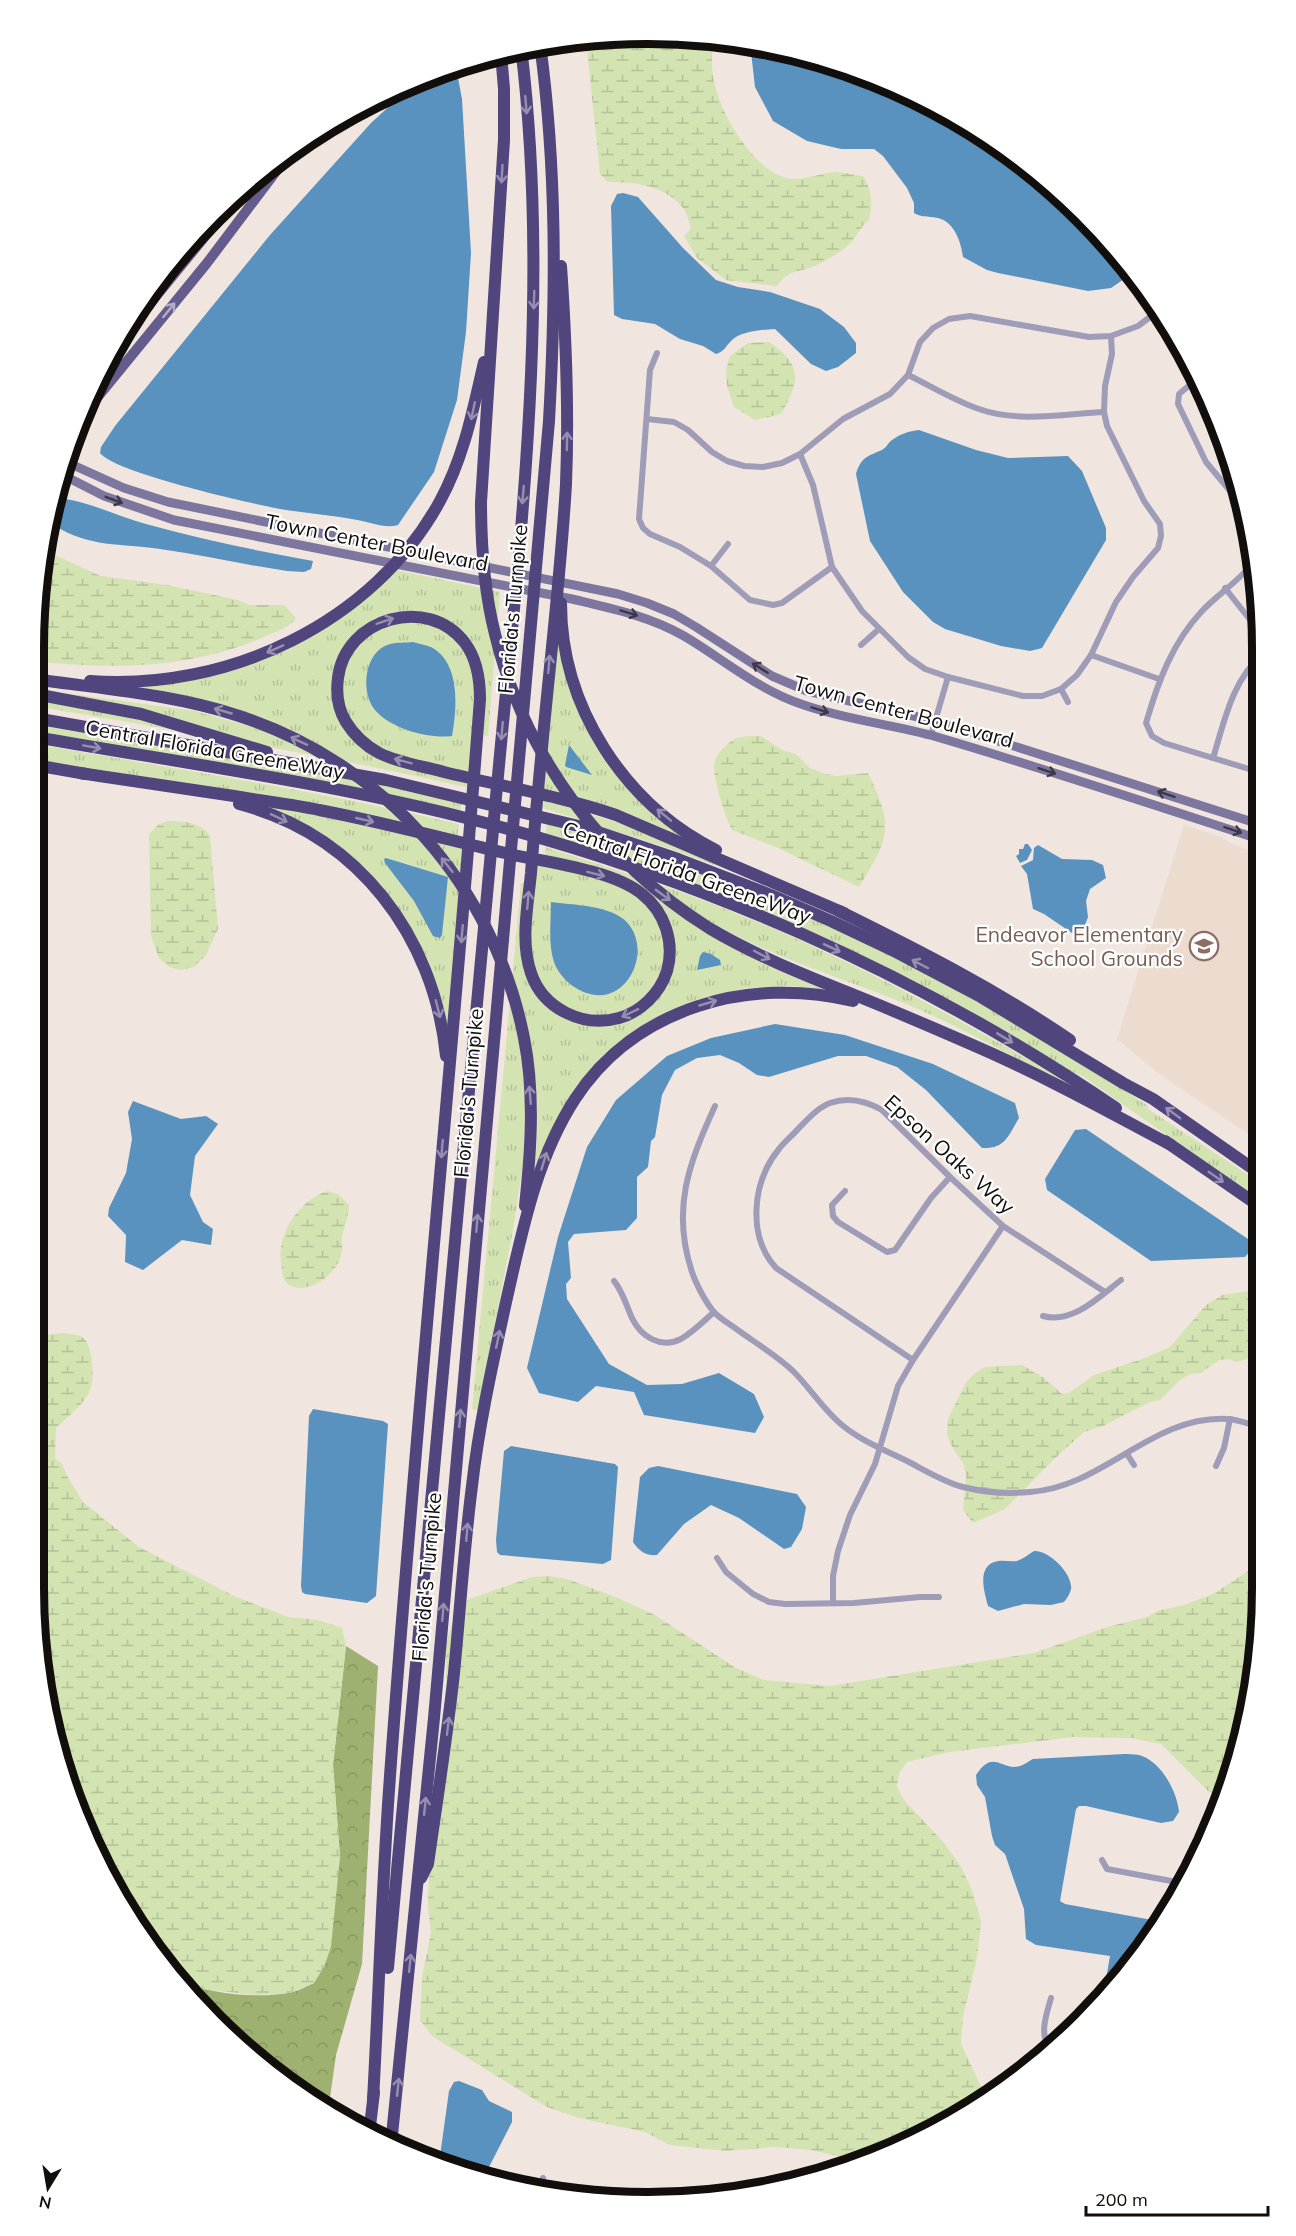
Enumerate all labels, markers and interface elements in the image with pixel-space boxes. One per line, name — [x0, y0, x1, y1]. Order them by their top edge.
one-way arrow — [521, 95, 532, 115]
one-way arrow — [496, 164, 507, 184]
one-way arrow — [528, 290, 539, 310]
one-way arrow — [163, 302, 176, 318]
one-way arrow — [467, 401, 478, 420]
one-way arrow — [561, 432, 572, 452]
one-way arrow — [517, 484, 528, 504]
one-way arrow — [104, 495, 122, 506]
street label: Town Center Boulevard — [263, 508, 491, 576]
street label: Florida's Turnpike — [492, 523, 532, 695]
one-way arrow — [619, 608, 638, 619]
one-way arrow — [375, 615, 394, 626]
one-way arrow — [267, 644, 285, 655]
one-way arrow — [544, 654, 555, 674]
one-way arrow — [752, 662, 769, 674]
street label: Town Center Boulevard — [791, 669, 1017, 753]
one-way arrow — [214, 705, 233, 716]
one-way arrow — [810, 706, 829, 717]
street label: Central Florida GreeneWay — [83, 713, 347, 785]
one-way arrow — [496, 720, 507, 740]
one-way arrow — [290, 734, 308, 746]
one-way arrow — [82, 742, 102, 753]
one-way arrow — [394, 755, 413, 766]
one-way arrow — [1037, 766, 1056, 777]
one-way arrow — [1157, 788, 1176, 799]
one-way arrow — [656, 809, 672, 822]
one-way arrow — [270, 813, 288, 824]
one-way arrow — [355, 815, 374, 827]
street label: Central Florida GreeneWay — [559, 815, 815, 929]
one-way arrow — [1223, 826, 1242, 837]
one-way arrow — [440, 857, 453, 873]
one-way arrow — [586, 868, 605, 880]
one-way arrow — [655, 889, 671, 901]
one-way arrow — [523, 890, 534, 910]
place label: Endeavor Elementary School Grounds — [975, 921, 1183, 971]
one-way arrow — [456, 924, 467, 944]
school or university icon: Endeavor Elementary School Grounds — [1188, 930, 1220, 962]
one-way arrow — [823, 944, 841, 955]
one-way arrow — [752, 950, 770, 961]
one-way arrow — [912, 958, 930, 970]
one-way arrow — [698, 997, 717, 1008]
one-way arrow — [433, 999, 445, 1018]
street label: Florida's Turnpike — [448, 1007, 488, 1179]
one-way arrow — [621, 1008, 639, 1020]
one-way arrow — [996, 1033, 1013, 1045]
one-way arrow — [524, 1085, 535, 1105]
street label: Epson Oaks Way — [880, 1089, 1020, 1219]
one-way arrow — [1165, 1107, 1181, 1119]
one-way arrow — [436, 1139, 447, 1159]
one-way arrow — [539, 1152, 550, 1171]
one-way arrow — [1208, 1171, 1224, 1183]
one-way arrow — [472, 1214, 483, 1234]
one-way arrow — [493, 1330, 504, 1350]
one-way arrow — [455, 1408, 466, 1428]
street label: Florida's Turnpike — [406, 1491, 446, 1663]
one-way arrow — [462, 1522, 473, 1542]
one-way arrow — [438, 1602, 449, 1622]
one-way arrow — [442, 1716, 453, 1736]
one-way arrow — [420, 1797, 431, 1817]
one-way arrow — [405, 1954, 416, 1974]
one-way arrow — [393, 2078, 404, 2098]
north arrow — [18, 2158, 78, 2218]
scale bar — [1086, 2179, 1268, 2217]
text: 200 m — [1095, 2188, 1148, 2211]
text: N — [37, 2192, 53, 2214]

